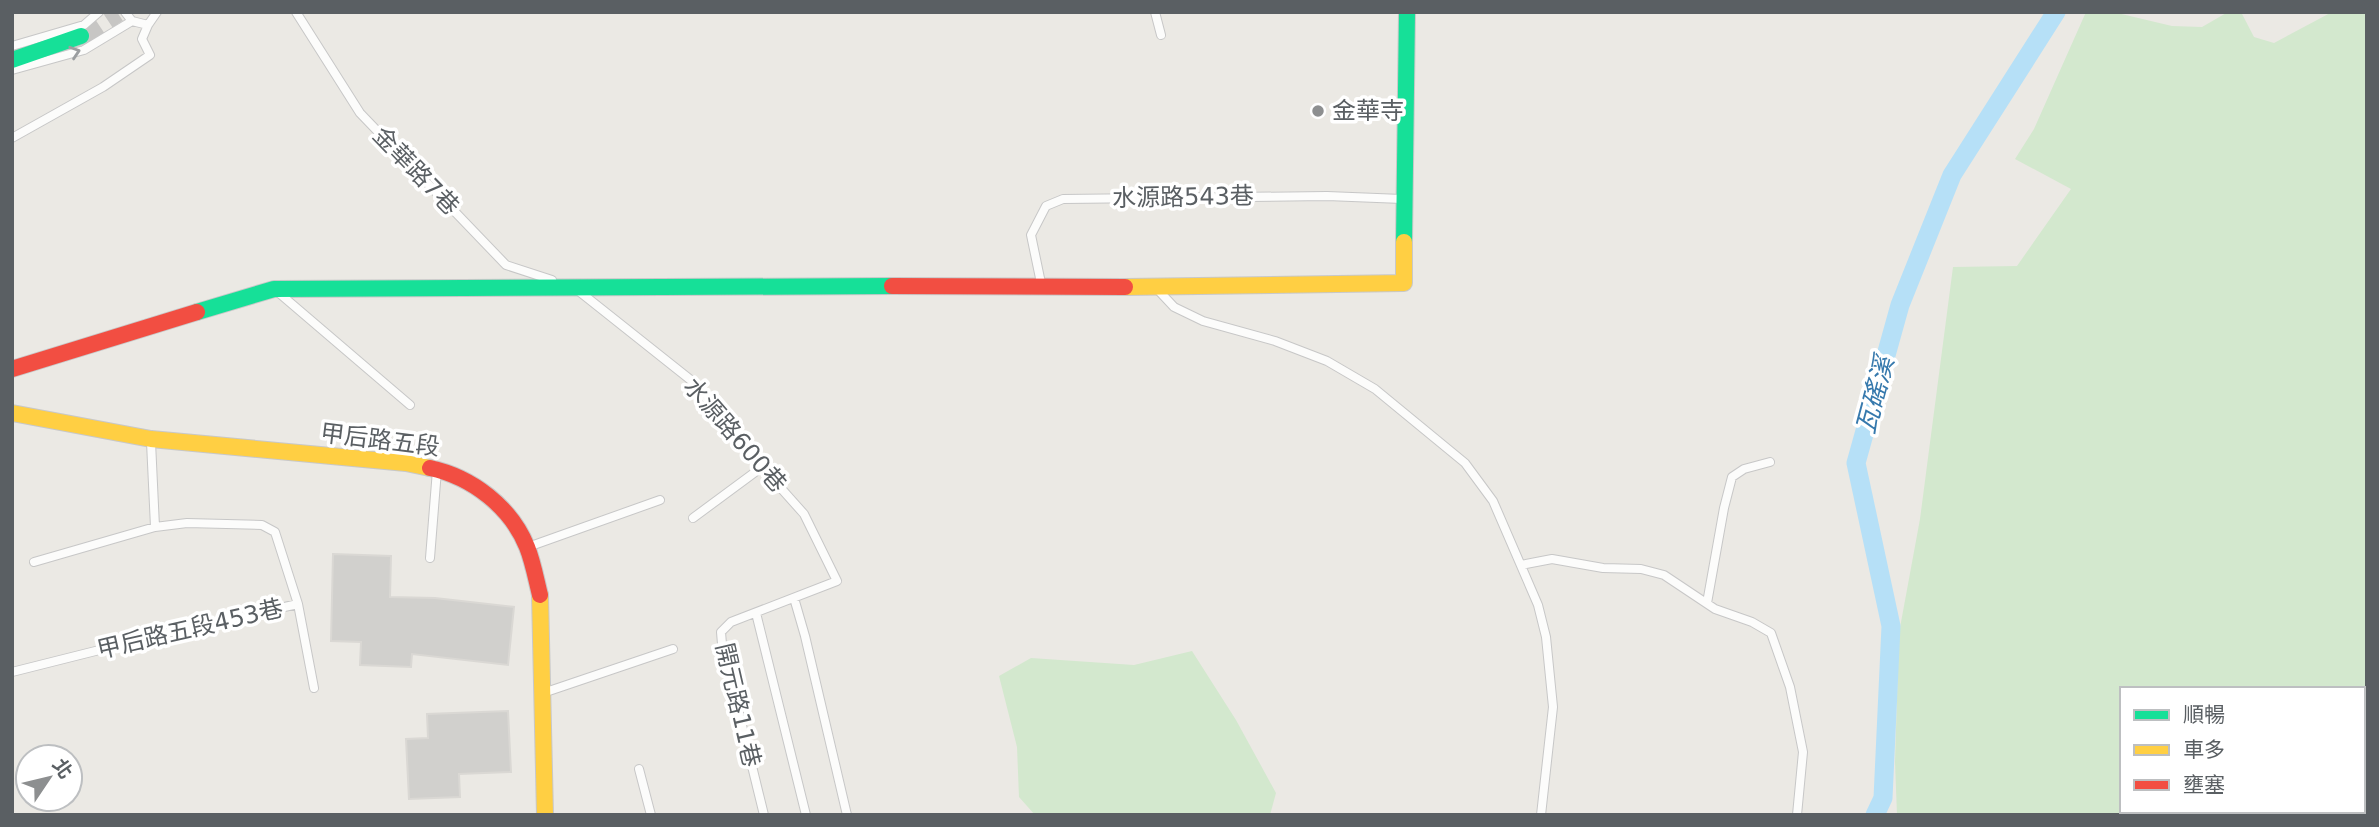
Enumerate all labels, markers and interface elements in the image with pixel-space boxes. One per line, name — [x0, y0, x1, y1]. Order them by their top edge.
one-way arrow — [68, 46, 81, 60]
place label: 金華寺 — [1332, 97, 1404, 125]
marker: 金華寺 — [1310, 103, 1326, 119]
street label: 金華路7巷 — [367, 121, 465, 221]
street label: 水源路543巷 — [1112, 182, 1254, 212]
water label: 瓦磘溪 — [1850, 350, 1901, 437]
street label: 水源路600巷 — [678, 372, 792, 498]
street label: 甲后路五段 — [319, 419, 441, 461]
street label: 甲后路五段453巷 — [94, 594, 286, 664]
street label: 開元路11巷 — [710, 640, 766, 770]
legend — [2120, 687, 2365, 813]
text: 順暢 — [2183, 703, 2225, 727]
text: 車多 — [2183, 738, 2225, 762]
north arrow — [14, 743, 84, 813]
text: 北 — [48, 754, 77, 782]
text: 壅塞 — [2183, 773, 2225, 797]

